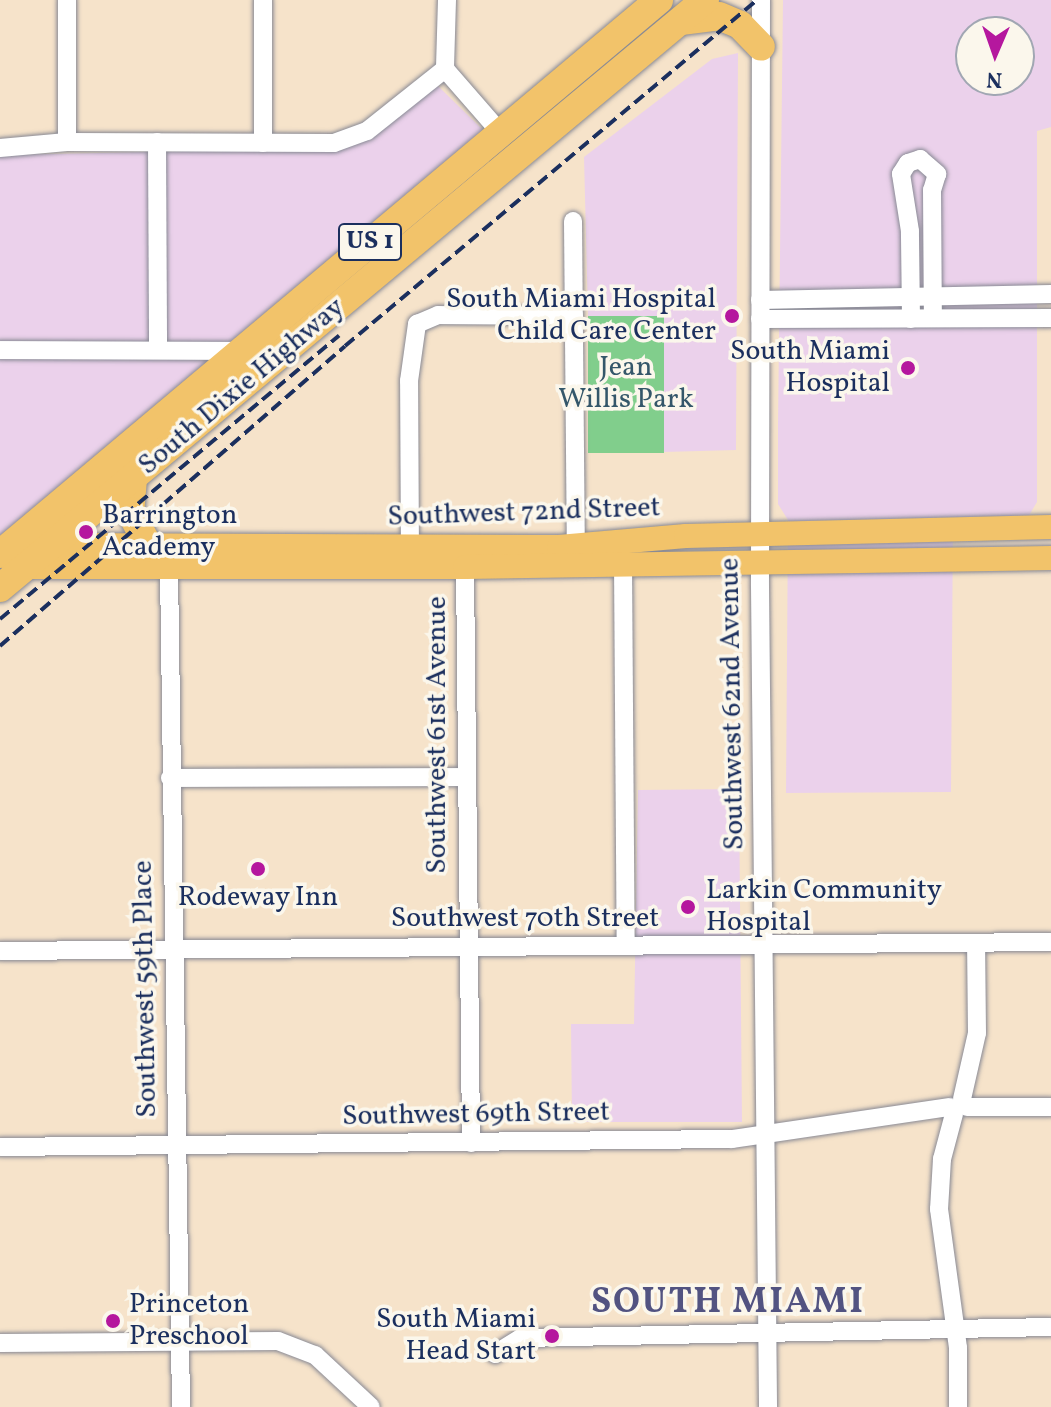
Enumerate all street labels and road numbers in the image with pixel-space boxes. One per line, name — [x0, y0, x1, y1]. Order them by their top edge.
road number: US 1 — [338, 220, 402, 264]
street label: South Dixie Highway — [132, 291, 352, 483]
street label: Southwest 72nd Street — [387, 491, 661, 535]
street label: Southwest 62nd Avenue — [714, 557, 752, 851]
street label: Southwest 61st Avenue — [421, 596, 455, 874]
street label: Southwest 59th Place — [127, 860, 165, 1118]
street label: Southwest 70th Street — [391, 902, 659, 936]
street label: Southwest 69th Street — [342, 1096, 610, 1134]

